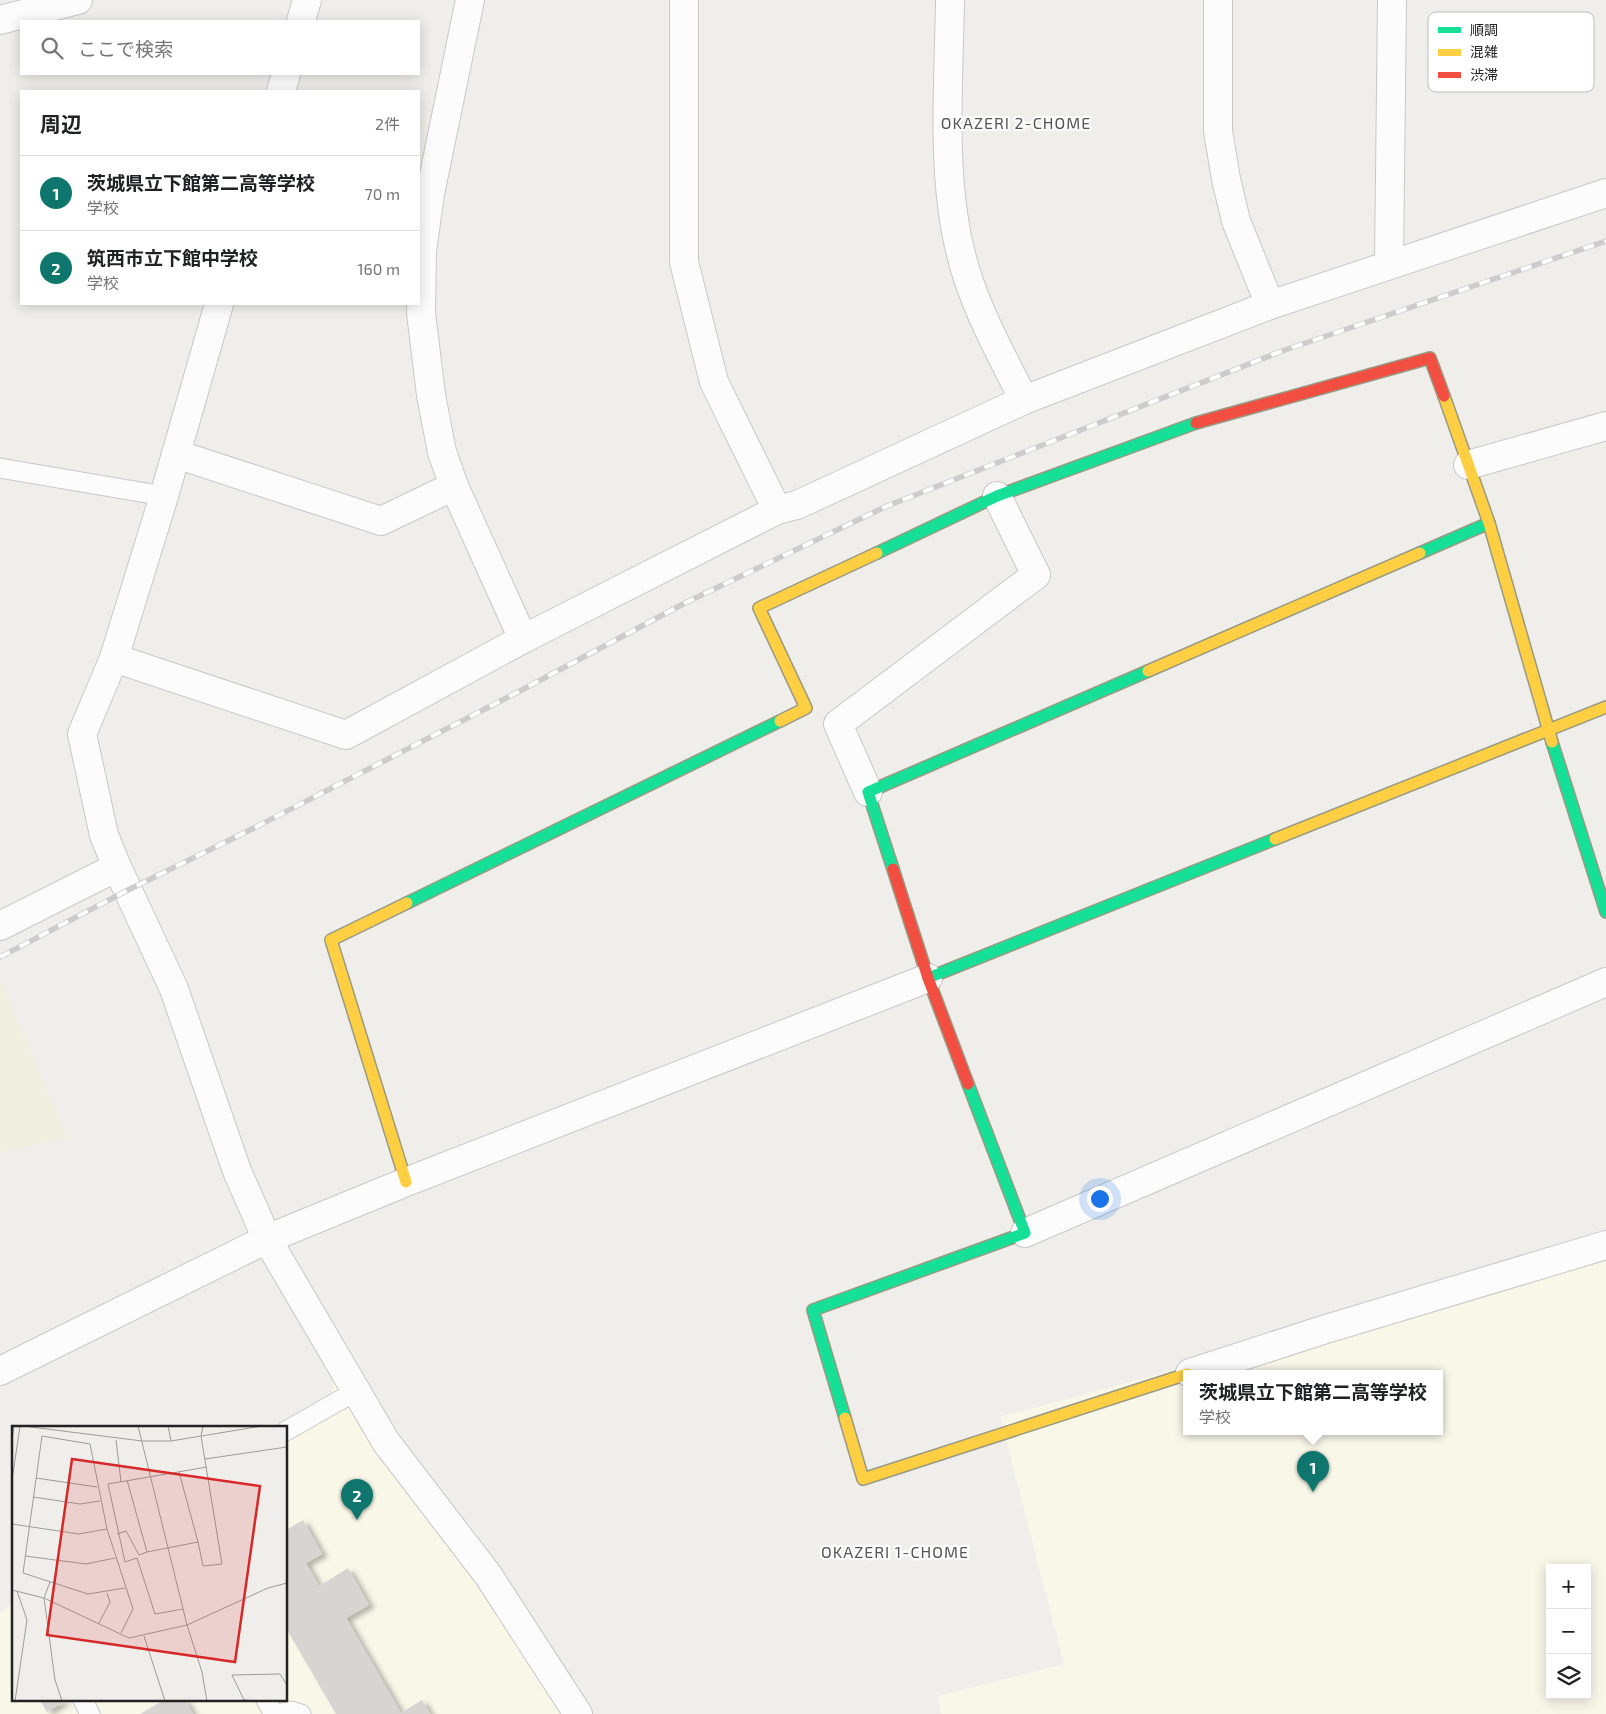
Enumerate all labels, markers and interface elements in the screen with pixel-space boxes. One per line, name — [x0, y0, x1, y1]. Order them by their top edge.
legend — [1428, 12, 1594, 92]
search box — [20, 20, 420, 75]
text: 順調 — [1470, 21, 1498, 38]
icon: search — [38, 34, 66, 62]
text: ここで検索 — [78, 37, 173, 60]
text: 混雑 — [1470, 43, 1498, 60]
text: 渋滞 — [1470, 66, 1498, 83]
text: 周辺 — [40, 111, 82, 136]
district label: OKAZERI 2-CHOME — [941, 113, 1091, 132]
text: 2件 — [375, 114, 400, 133]
text: 茨城県立下館第二高等学校 — [87, 171, 315, 194]
text: 1 — [53, 184, 59, 203]
text: 70 m — [365, 184, 400, 203]
text: 学校 — [87, 198, 119, 217]
text: 筑西市立下館中学校 — [87, 246, 258, 269]
text: 2 — [51, 259, 61, 278]
text: 160 m — [357, 259, 400, 278]
text: 学校 — [87, 273, 119, 292]
your location — [1087, 1186, 1113, 1212]
popup — [1183, 1370, 1443, 1435]
text: 茨城県立下館第二高等学校 — [1199, 1380, 1427, 1403]
text: 学校 — [1199, 1407, 1231, 1426]
inset map — [12, 1426, 288, 1702]
pin: 1 — [1297, 1451, 1329, 1492]
pin: 2 — [341, 1479, 373, 1520]
district label: OKAZERI 1-CHOME — [821, 1542, 969, 1561]
map controls — [1546, 1564, 1591, 1699]
button: + — [1546, 1564, 1591, 1609]
button: − — [1546, 1609, 1591, 1654]
button: layers — [1546, 1654, 1591, 1699]

